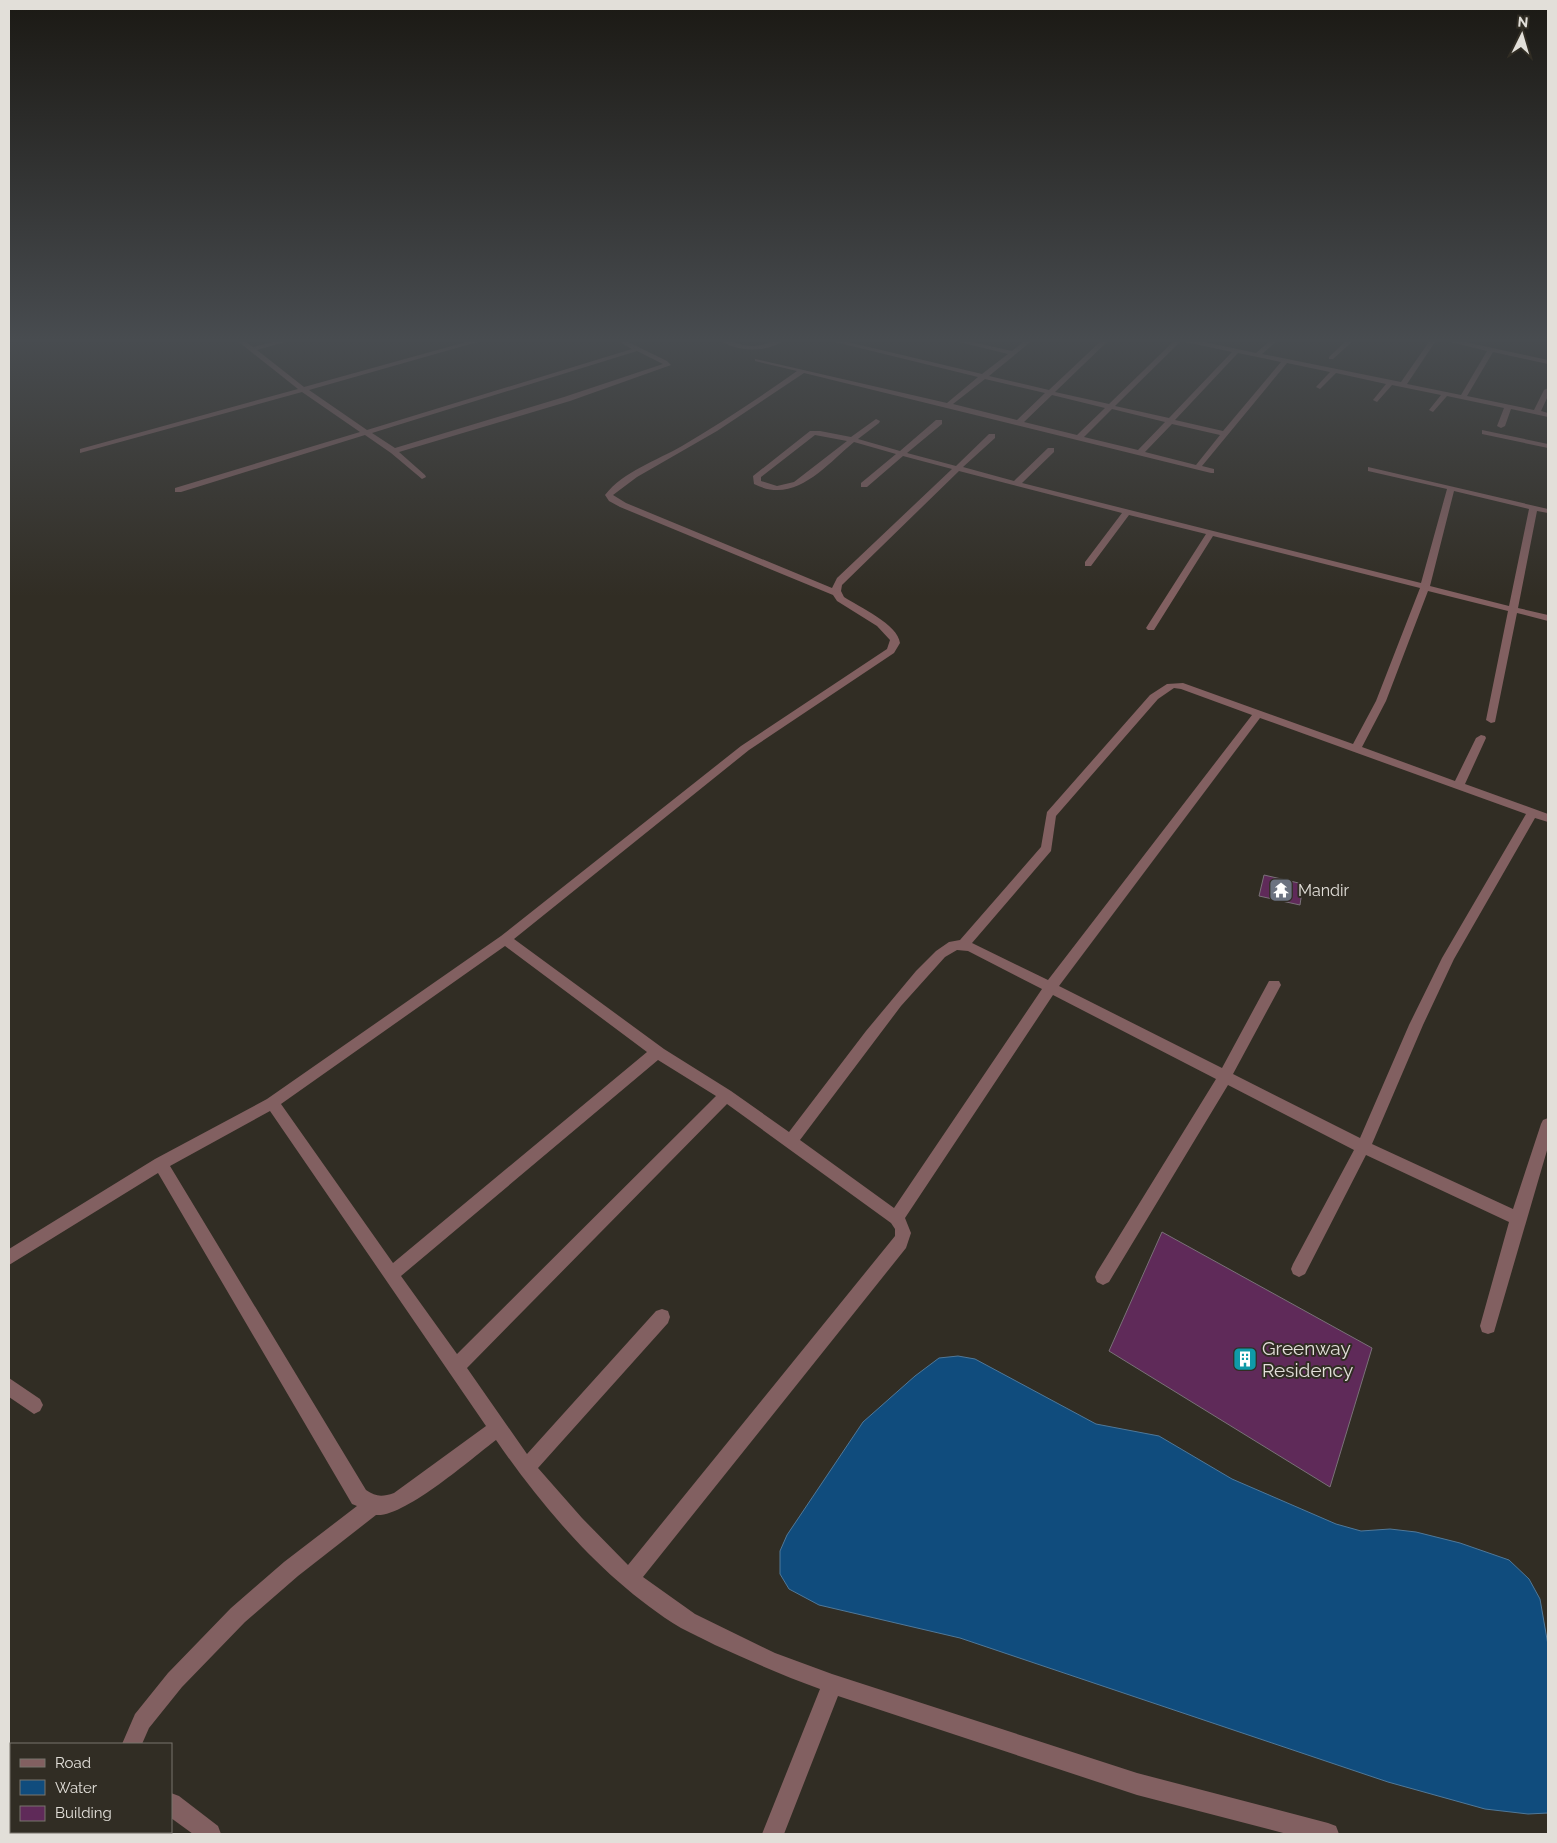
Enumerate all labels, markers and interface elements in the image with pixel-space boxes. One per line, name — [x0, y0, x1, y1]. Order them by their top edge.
north arrow — [1497, 10, 1547, 60]
text: N — [1517, 14, 1529, 30]
temple icon: Mandir — [1268, 877, 1294, 903]
place label: Mandir — [1298, 881, 1349, 900]
place label: Greenway Residency — [1262, 1337, 1353, 1381]
building icon: Greenway Residency — [1232, 1346, 1258, 1372]
legend — [10, 1743, 172, 1833]
text: Road — [55, 1754, 91, 1772]
text: Water — [55, 1779, 98, 1797]
text: Building — [55, 1804, 112, 1822]

